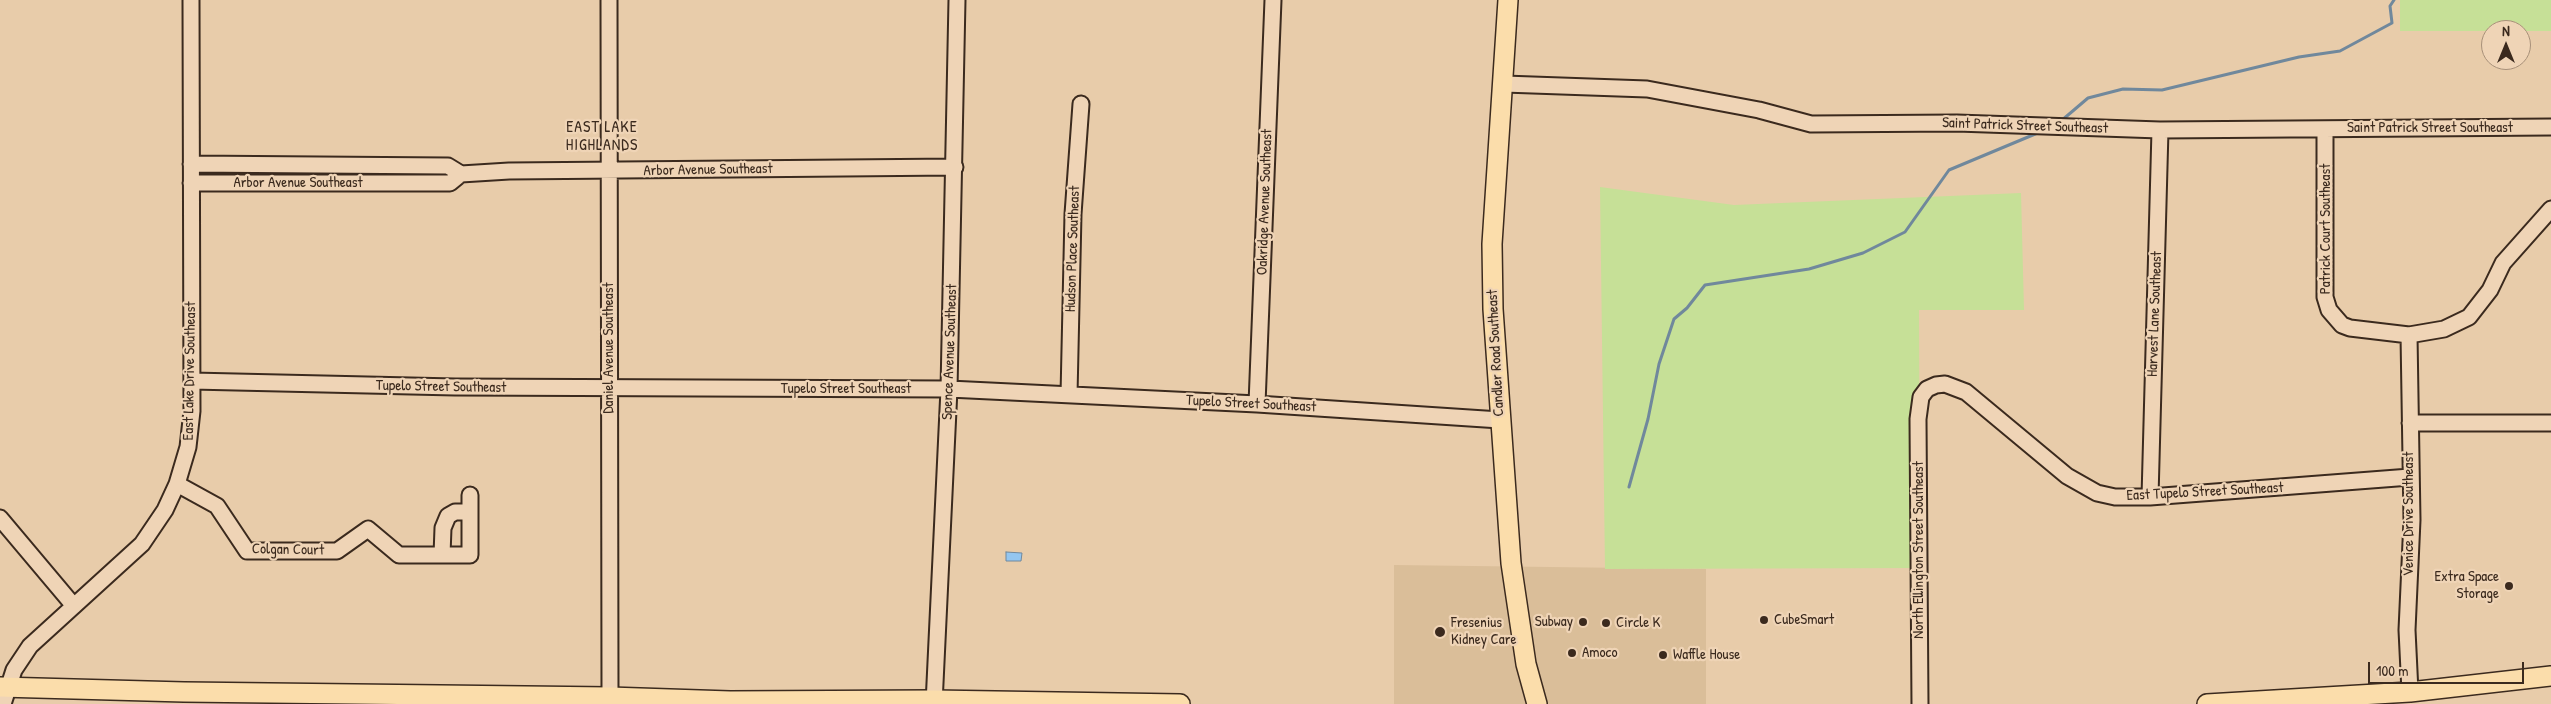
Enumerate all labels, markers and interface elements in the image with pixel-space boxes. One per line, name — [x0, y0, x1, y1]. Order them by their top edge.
north arrow — [2481, 20, 2531, 70]
text: N — [2502, 21, 2510, 40]
street label: Saint Patrick Street Southeast — [1942, 114, 2108, 138]
district label: EAST LAKE HIGHLANDS — [565, 118, 639, 156]
street label: Saint Patrick Street Southeast — [2347, 119, 2513, 137]
street label: Oakridge Avenue Southeast — [1253, 129, 1277, 275]
street label: Arbor Avenue Southeast — [643, 160, 773, 180]
street label: Patrick Court Southeast — [2317, 164, 2335, 294]
street label: Arbor Avenue Southeast — [233, 174, 363, 192]
street label: Hudson Place Southeast — [1062, 186, 1084, 312]
street label: Harvest Lane Southeast — [2144, 251, 2166, 377]
street label: Daniel Avenue Southeast — [600, 282, 618, 414]
street label: Spence Avenue Southeast — [939, 284, 961, 420]
street label: Candler Road Southeast — [1484, 289, 1508, 417]
street label: East Lake Drive Southeast — [180, 301, 200, 441]
street label: Tupelo Street Southeast — [376, 377, 506, 397]
street label: Tupelo Street Southeast — [781, 380, 911, 398]
street label: Tupelo Street Southeast — [1185, 392, 1317, 416]
street label: Venice Drive Southeast — [2400, 452, 2418, 576]
street label: North Ellington Street Southeast — [1910, 461, 1928, 639]
street label: East Tupelo Street Southeast — [2126, 479, 2284, 505]
street label: Colgan Court — [252, 540, 324, 560]
place label: Extra Space Storage — [2434, 568, 2499, 603]
marker: Extra Space Storage — [2503, 580, 2515, 592]
place label: CubeSmart — [1774, 611, 1834, 629]
place label: Subway — [1535, 613, 1573, 631]
place label: Fresenius Kidney Care — [1451, 614, 1516, 649]
place label: Circle K — [1616, 614, 1660, 632]
marker: CubeSmart — [1758, 614, 1770, 626]
marker: Subway — [1577, 616, 1589, 628]
marker: Circle K — [1600, 617, 1612, 629]
marker: Fresenius Kidney Care — [1433, 625, 1447, 639]
place label: Amoco — [1582, 644, 1617, 662]
place label: Waffle House — [1673, 646, 1740, 664]
marker: Amoco — [1566, 647, 1578, 659]
marker: Waffle House — [1657, 649, 1669, 661]
scale bar — [2371, 652, 2527, 684]
text: 100 m — [2376, 660, 2409, 681]

